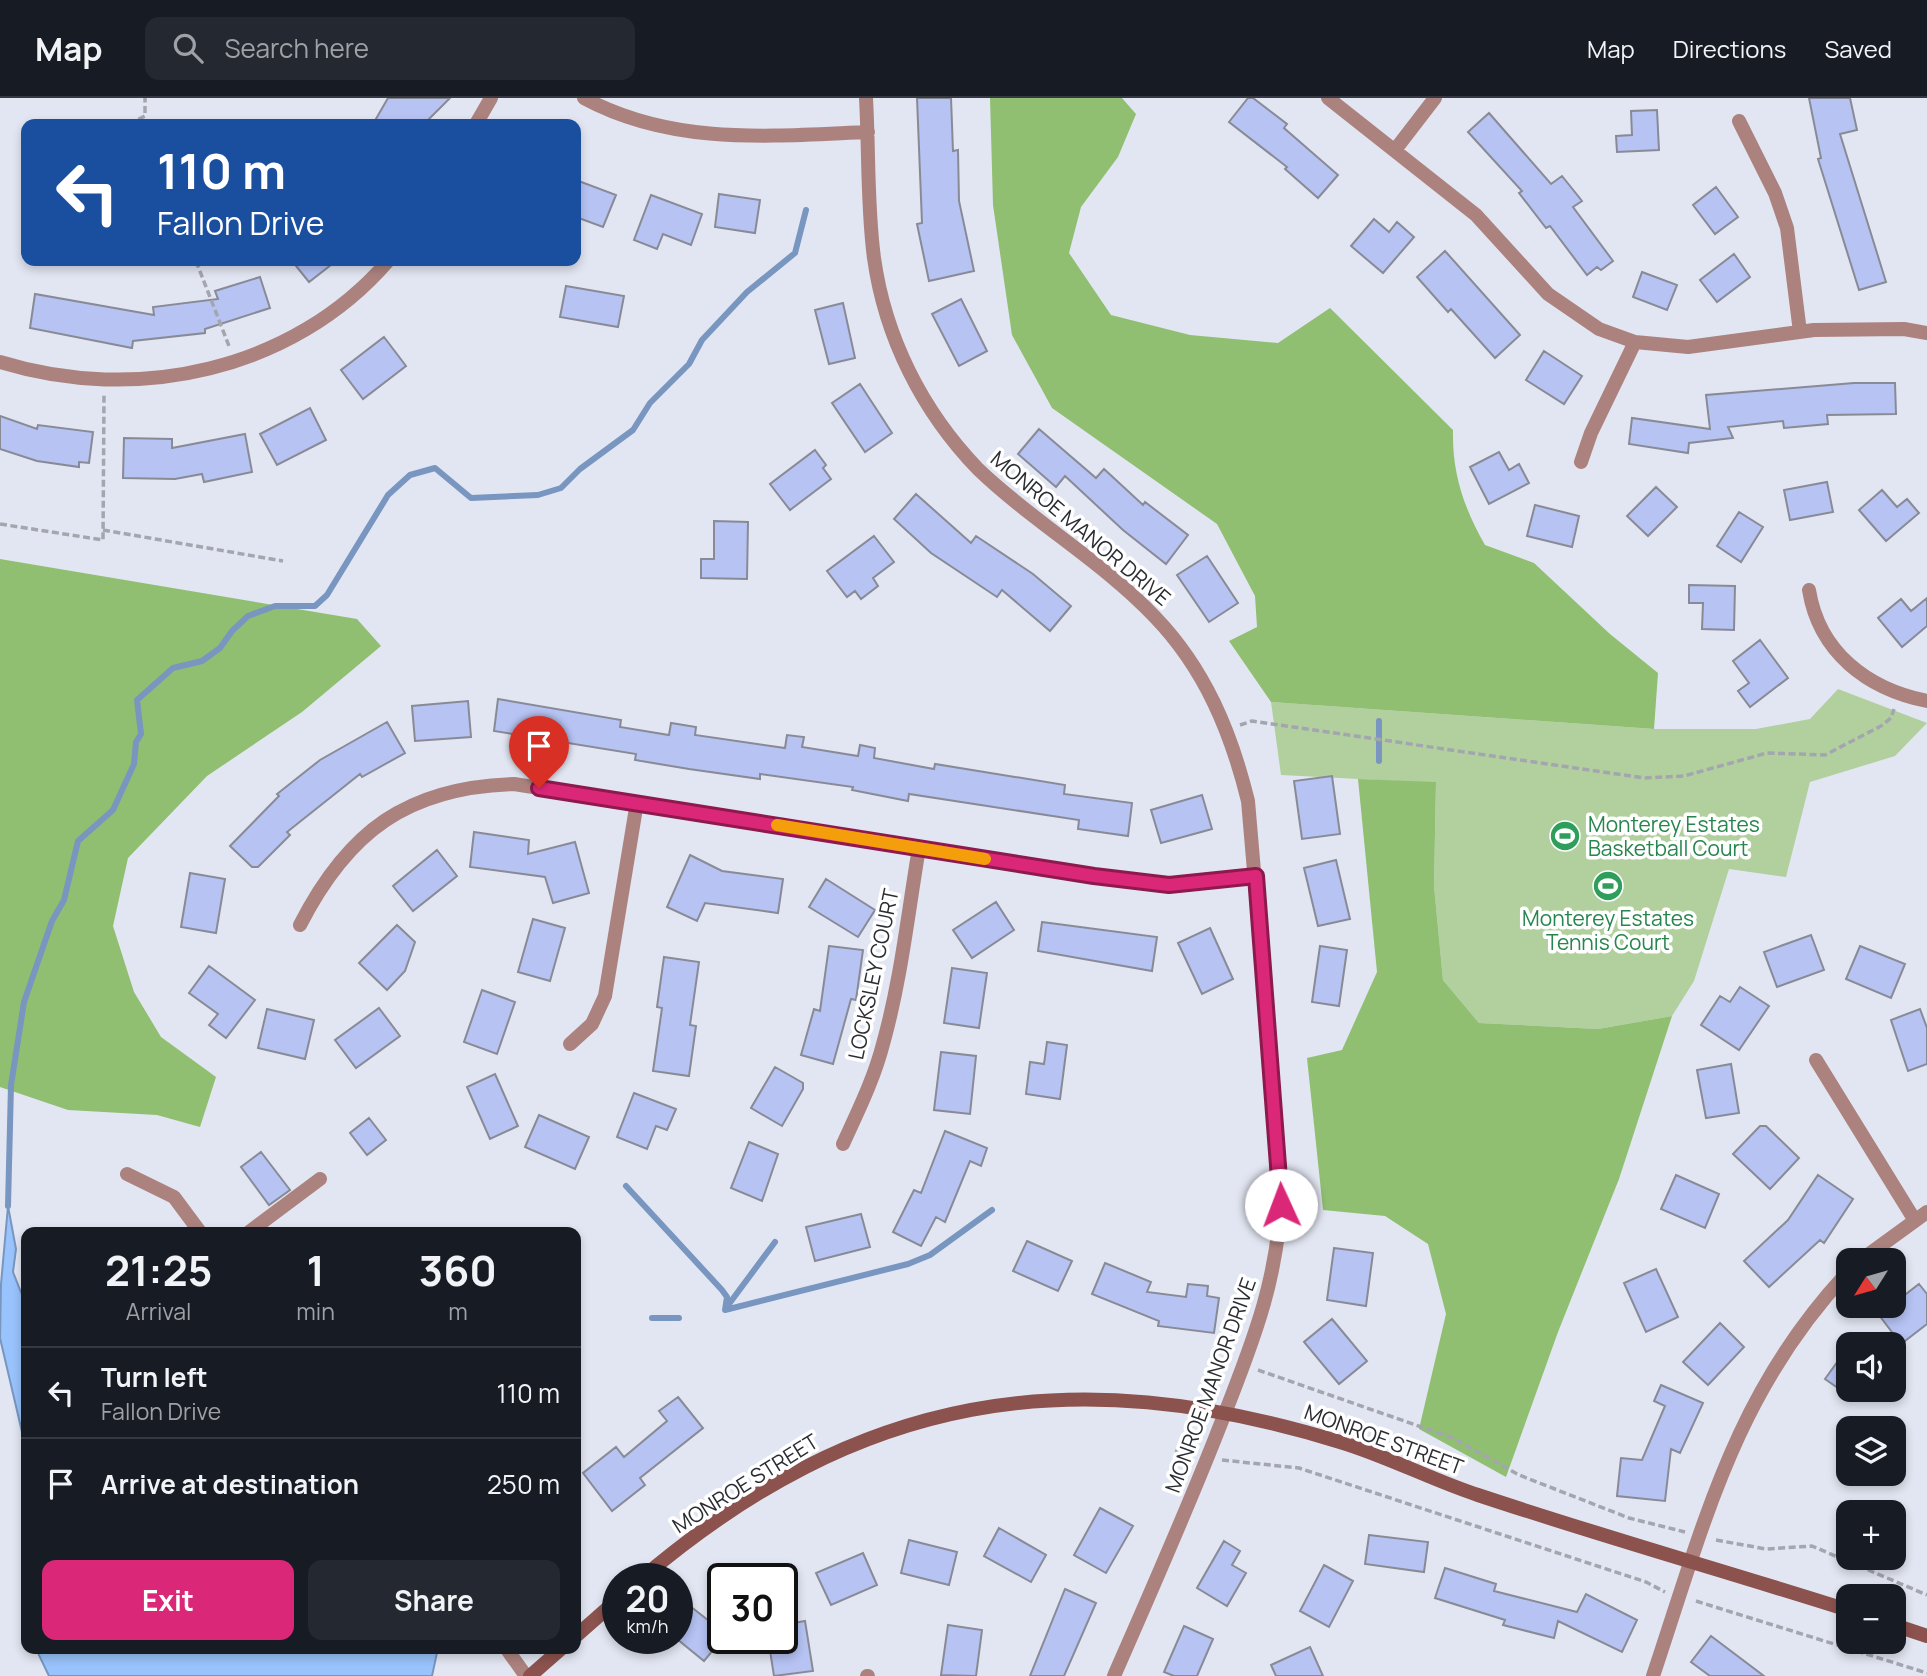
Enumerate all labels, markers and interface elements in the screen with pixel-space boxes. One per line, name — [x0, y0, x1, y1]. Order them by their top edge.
search box — [145, 17, 635, 80]
text: Map — [35, 26, 103, 71]
icon: search — [169, 29, 207, 67]
text: Search here — [225, 30, 369, 66]
text: Map — [1587, 32, 1635, 65]
text: Directions — [1673, 32, 1786, 65]
text: Saved — [1824, 32, 1892, 65]
text: 110 m — [157, 137, 286, 204]
icon: left — [42, 147, 133, 238]
text: Fallon Drive — [157, 201, 324, 245]
street label: MONROE MANOR DRIVE — [985, 444, 1177, 612]
pin — [509, 716, 569, 788]
icon: arrive — [520, 727, 558, 765]
place label: Monterey Estates Basketball Court — [1588, 810, 1760, 862]
sports icon: Monterey Estates Basketball Court — [1548, 819, 1582, 853]
sports icon: Monterey Estates Tennis Court — [1591, 869, 1625, 903]
street label: LOCKSLEY COURT — [841, 886, 905, 1062]
place label: Monterey Estates Tennis Court — [1522, 904, 1694, 956]
position arrow — [1244, 1168, 1318, 1242]
text: 21:25 — [105, 1241, 212, 1299]
text: 1 — [306, 1241, 325, 1299]
text: 360 — [419, 1241, 497, 1299]
north arrow — [1836, 1248, 1906, 1318]
map controls — [1836, 1248, 1906, 1654]
street label: MONROE MANOR DRIVE — [1158, 1274, 1262, 1496]
text: Arrival — [126, 1295, 192, 1327]
text: min — [296, 1295, 335, 1327]
text: m — [448, 1295, 468, 1327]
button: sound — [1836, 1332, 1906, 1402]
text: Turn left — [101, 1359, 208, 1395]
icon: left — [42, 1374, 80, 1412]
text: 110 m — [497, 1375, 560, 1411]
text: Fallon Drive — [101, 1395, 221, 1427]
street label: MONROE STREET — [1301, 1397, 1468, 1481]
button: layers — [1836, 1416, 1906, 1486]
street label: MONROE STREET — [667, 1427, 824, 1539]
icon: arrive — [42, 1465, 80, 1503]
text: Arrive at destination — [101, 1466, 359, 1502]
text: 250 m — [487, 1466, 560, 1502]
button: + — [1836, 1500, 1906, 1570]
button: Exit — [42, 1560, 294, 1640]
button: Share — [308, 1560, 560, 1640]
speed limit sign: 30 — [707, 1563, 798, 1654]
text: 20 — [626, 1575, 669, 1623]
button: − — [1836, 1584, 1906, 1654]
text: km/h — [627, 1614, 668, 1638]

